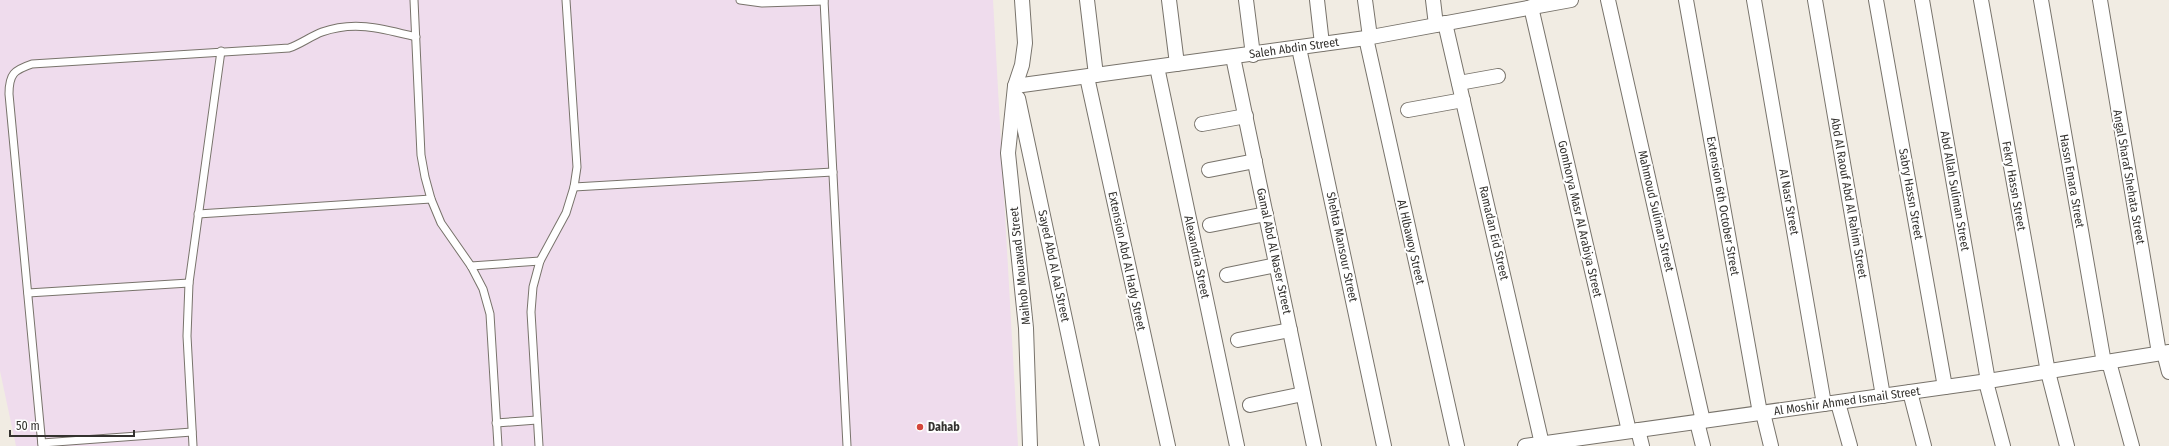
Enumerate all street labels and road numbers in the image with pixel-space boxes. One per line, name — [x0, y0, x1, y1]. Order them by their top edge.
street label: Saleh Abdin Street — [1248, 35, 1340, 61]
street label: Angal Sharaf Shehata Street — [2110, 109, 2148, 246]
street label: Abd Al Raouf Abd Al Rahim Street — [1828, 116, 1870, 280]
street label: Abd Allah Suliman Street — [1938, 130, 1972, 252]
street label: Hassn Emara Street — [2057, 133, 2087, 229]
street label: Extension 6th October Street — [1704, 135, 1742, 277]
street label: Gomhorya Masr Al Arabiya Street — [1555, 139, 1605, 299]
street label: Fekry Hassn Street — [1999, 140, 2029, 232]
street label: Sabry Hassn Street — [1896, 147, 1926, 241]
street label: Mahmoud Suliman Street — [1635, 149, 1677, 273]
street label: Al Nasr Street — [1776, 168, 1802, 236]
street label: Ramadan Eid Street — [1476, 185, 1512, 282]
street label: Gamal Abd Al Naser Street — [1254, 187, 1294, 315]
street label: Extension Abd Al Hady Street — [1105, 190, 1149, 332]
street label: Shehta Mansour Street — [1324, 191, 1361, 303]
street label: Al Hlbawoy Street — [1394, 198, 1428, 286]
street label: Maihob Mouawad Street — [1007, 206, 1033, 326]
street label: Sayed Abd Al Aal Street — [1035, 209, 1073, 323]
street label: Alexandria Street — [1181, 214, 1213, 300]
street label: Al Moshir Ahmed Ismail Street — [1773, 384, 1921, 418]

